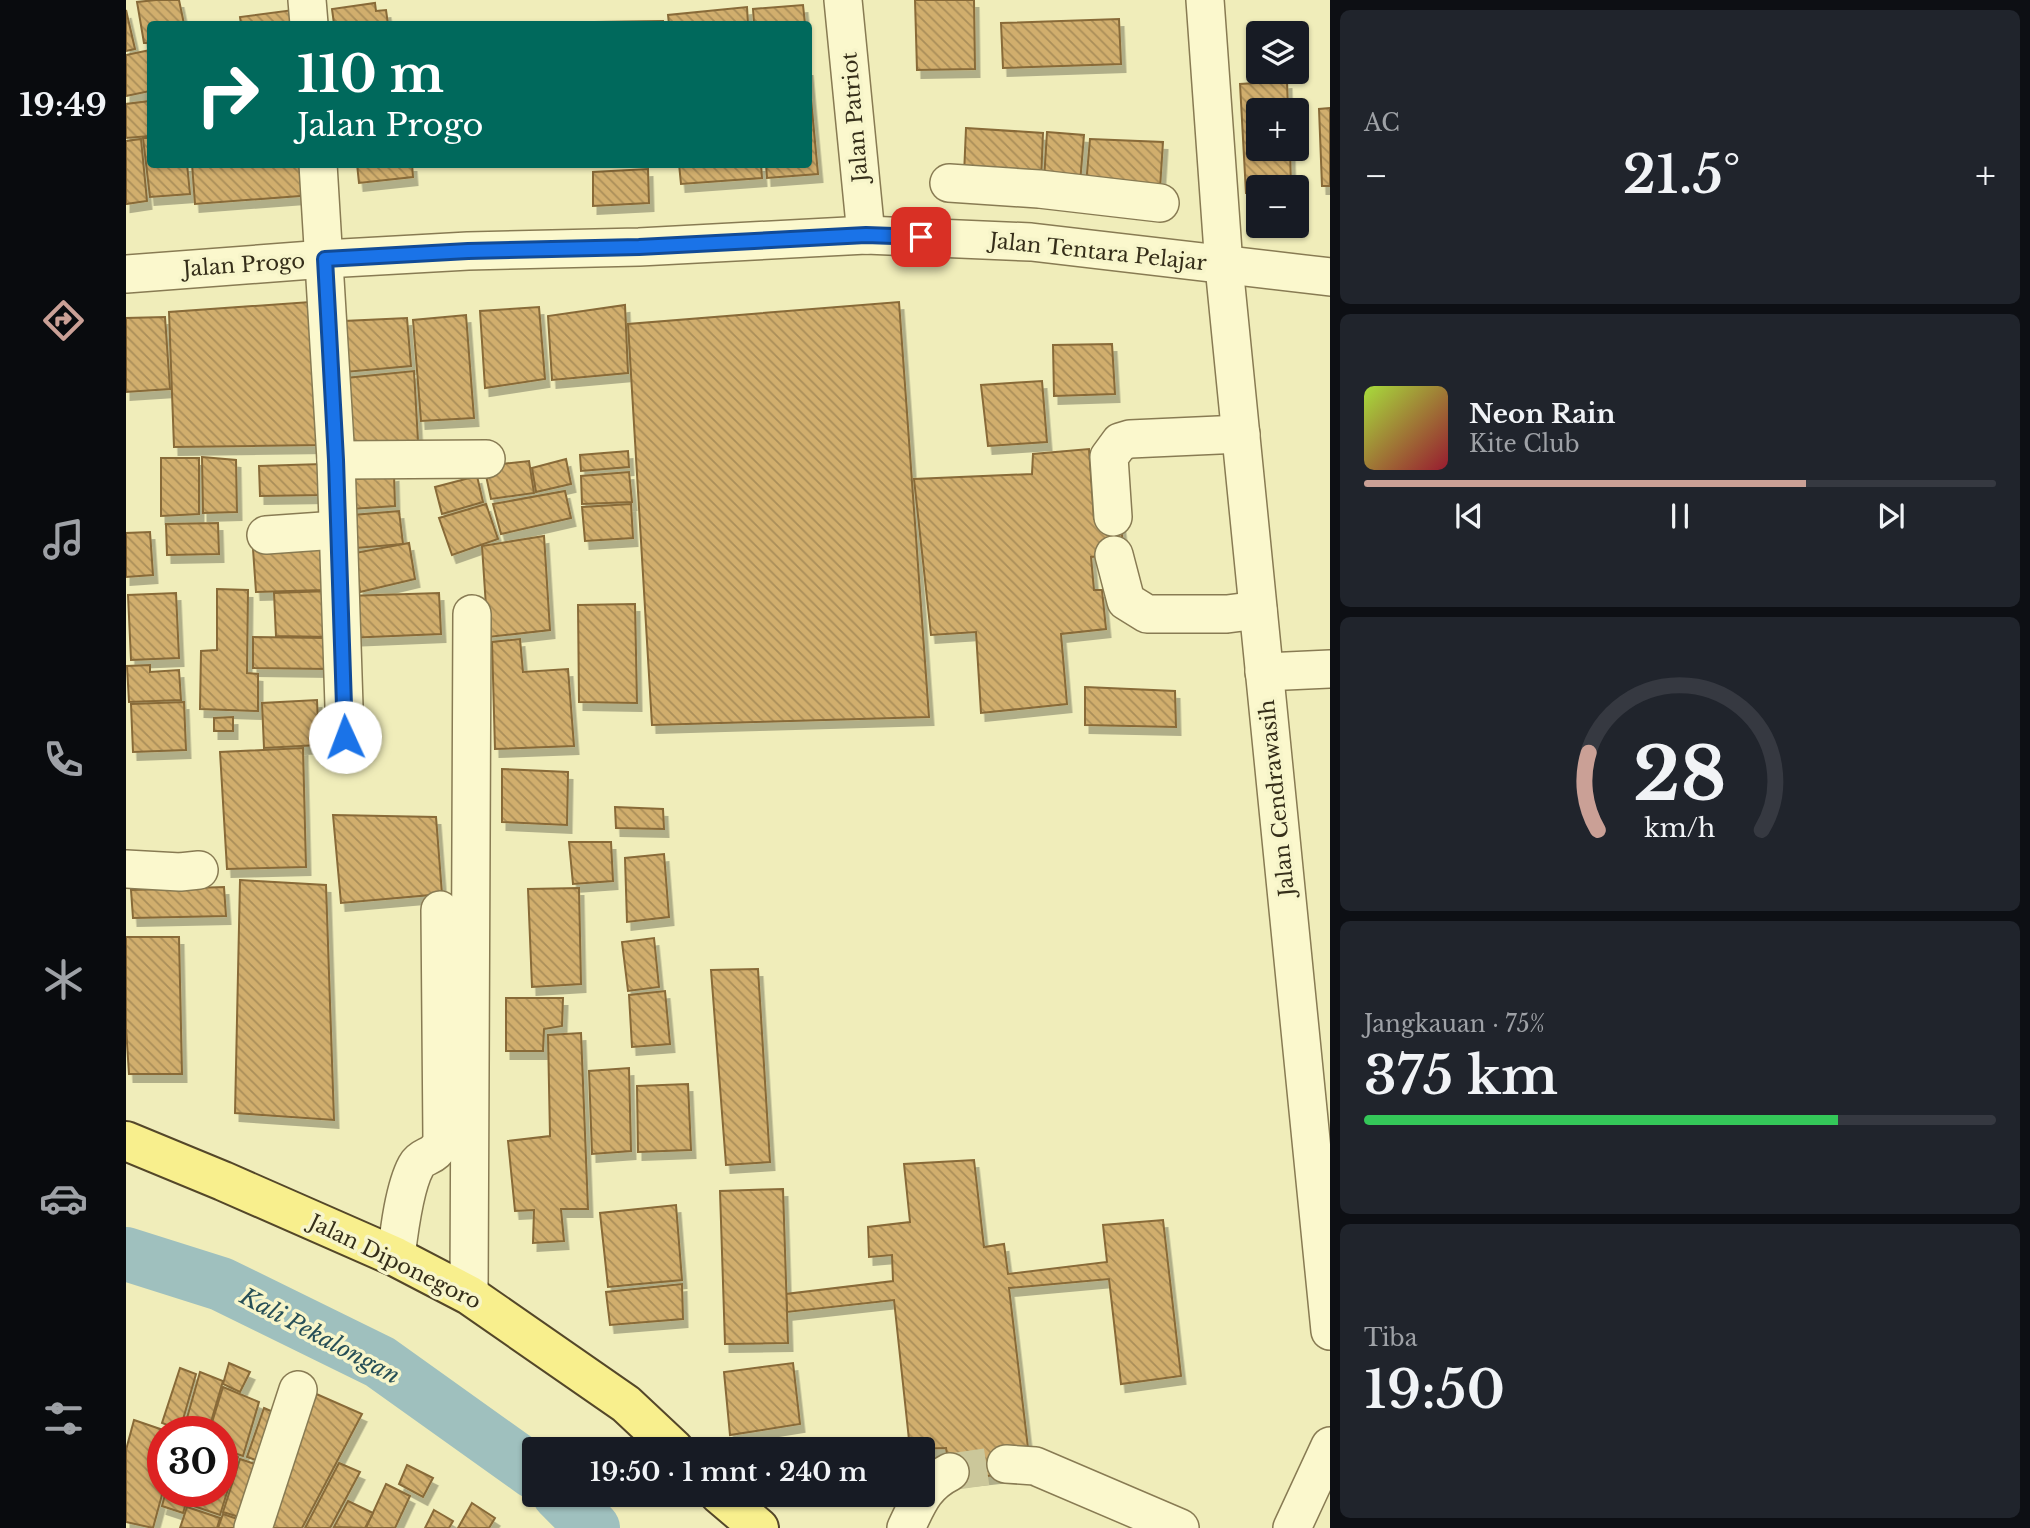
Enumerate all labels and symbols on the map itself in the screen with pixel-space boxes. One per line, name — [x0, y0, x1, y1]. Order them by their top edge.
street label: Jalan Patriot — [836, 51, 874, 186]
pin — [891, 207, 951, 267]
street label: Jalan Tentara Pelajar — [985, 227, 1208, 276]
street label: Jalan Progo — [179, 248, 306, 282]
street label: Jalan Cendrawasih — [1254, 698, 1301, 900]
position arrow — [308, 700, 382, 774]
street label: Jalan Diponegoro — [302, 1208, 485, 1315]
water label: Kali Pekalongan — [235, 1282, 405, 1390]
speed limit sign: 30 — [147, 1416, 238, 1507]

